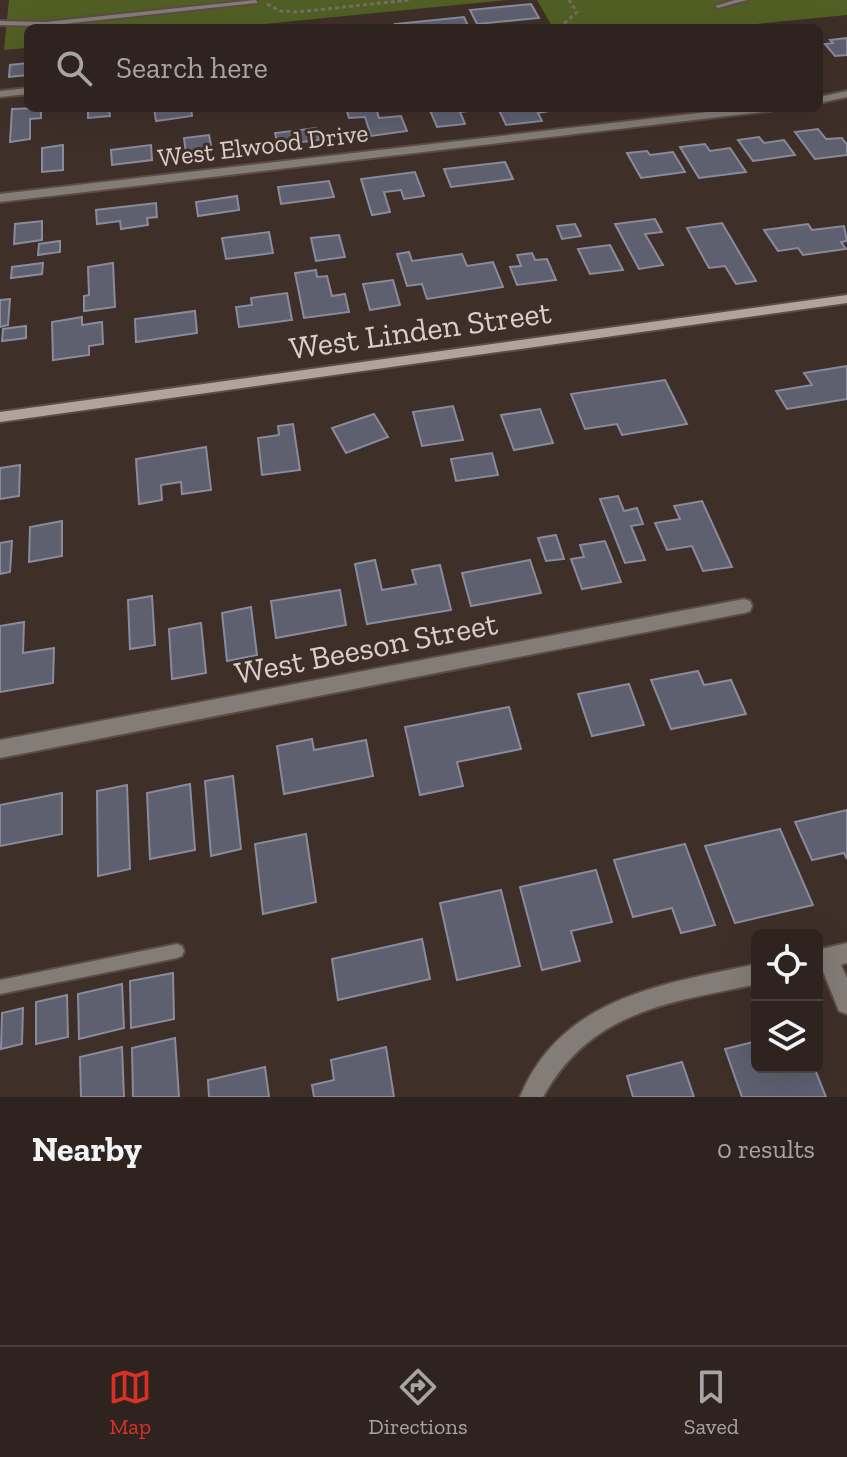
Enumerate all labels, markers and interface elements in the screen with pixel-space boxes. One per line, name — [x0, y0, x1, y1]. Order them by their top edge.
search box — [24, 24, 823, 112]
icon: search — [52, 46, 96, 90]
text: Search here — [116, 50, 268, 86]
street label: West Elwood Drive — [156, 116, 370, 174]
street label: West Linden Street — [287, 293, 553, 367]
street label: West Beeson Street — [232, 604, 500, 692]
map controls — [751, 929, 823, 1073]
button: locate — [751, 929, 823, 1001]
button: layers — [751, 1001, 823, 1073]
text: Nearby — [32, 1129, 142, 1170]
text: 0 results — [717, 1133, 815, 1165]
tab: Map — [108, 1365, 152, 1440]
tab: Directions — [368, 1365, 468, 1440]
tab: Saved — [684, 1365, 739, 1440]

